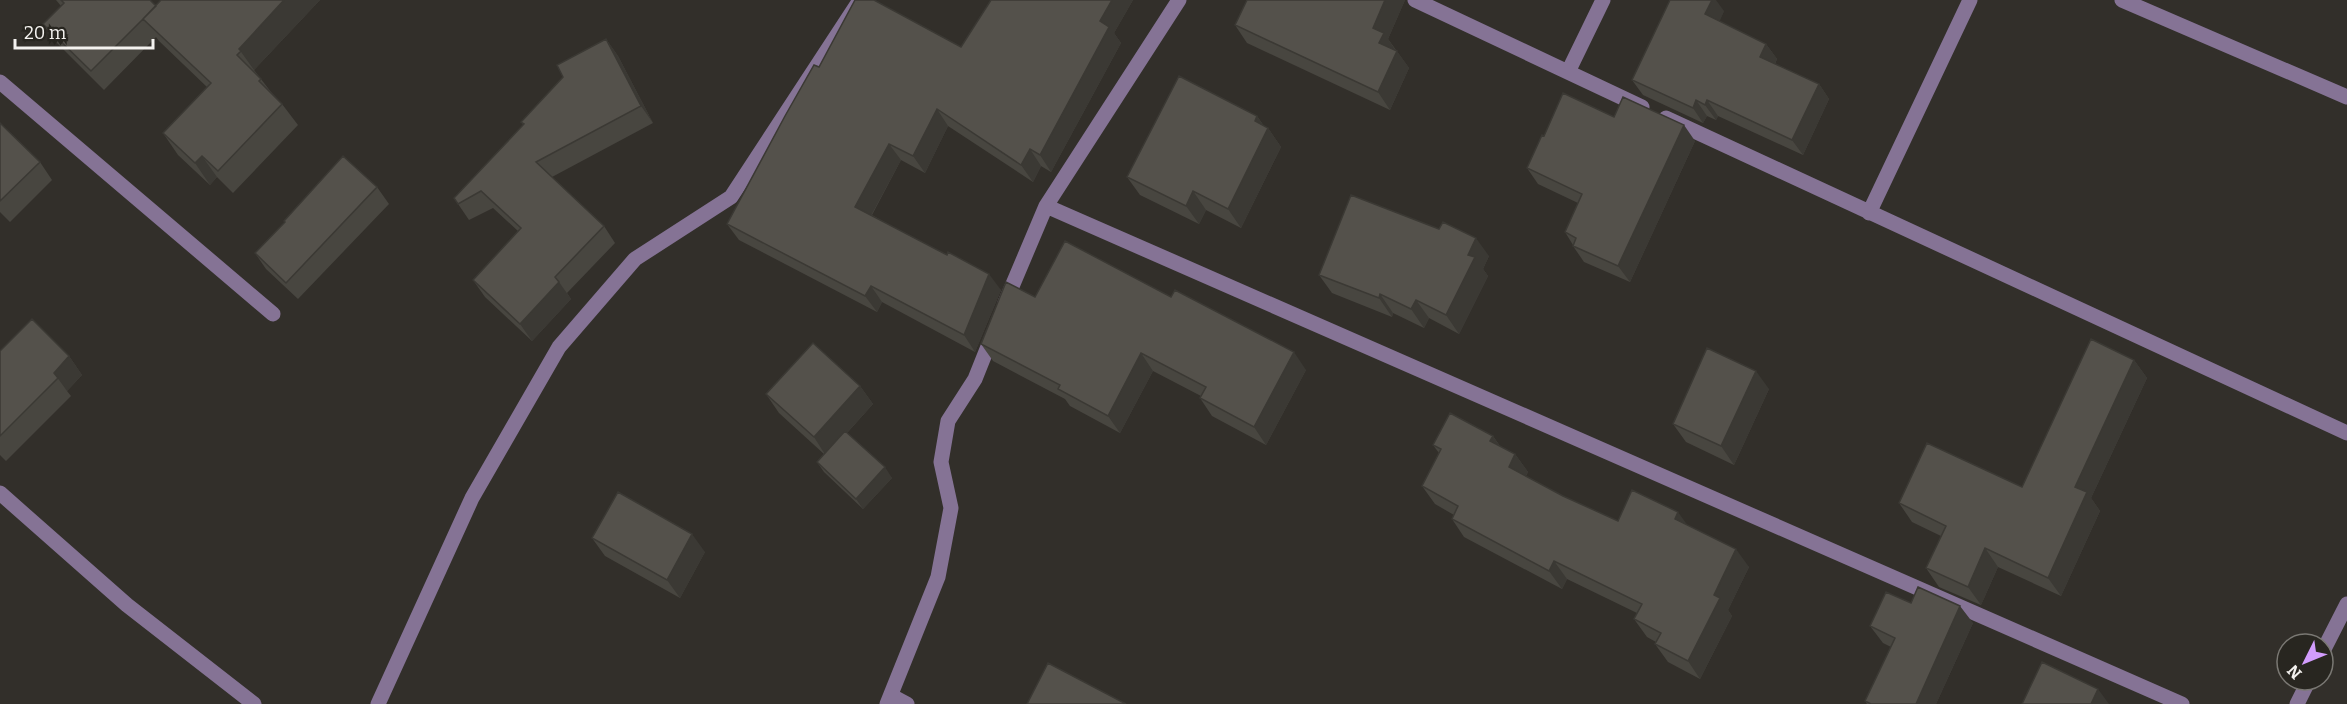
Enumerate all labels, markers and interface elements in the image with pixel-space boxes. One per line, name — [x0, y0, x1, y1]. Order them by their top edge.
scale bar — [15, 12, 153, 50]
text: 20 m — [24, 22, 66, 44]
north arrow — [2275, 632, 2335, 692]
text: N — [2283, 661, 2306, 683]

